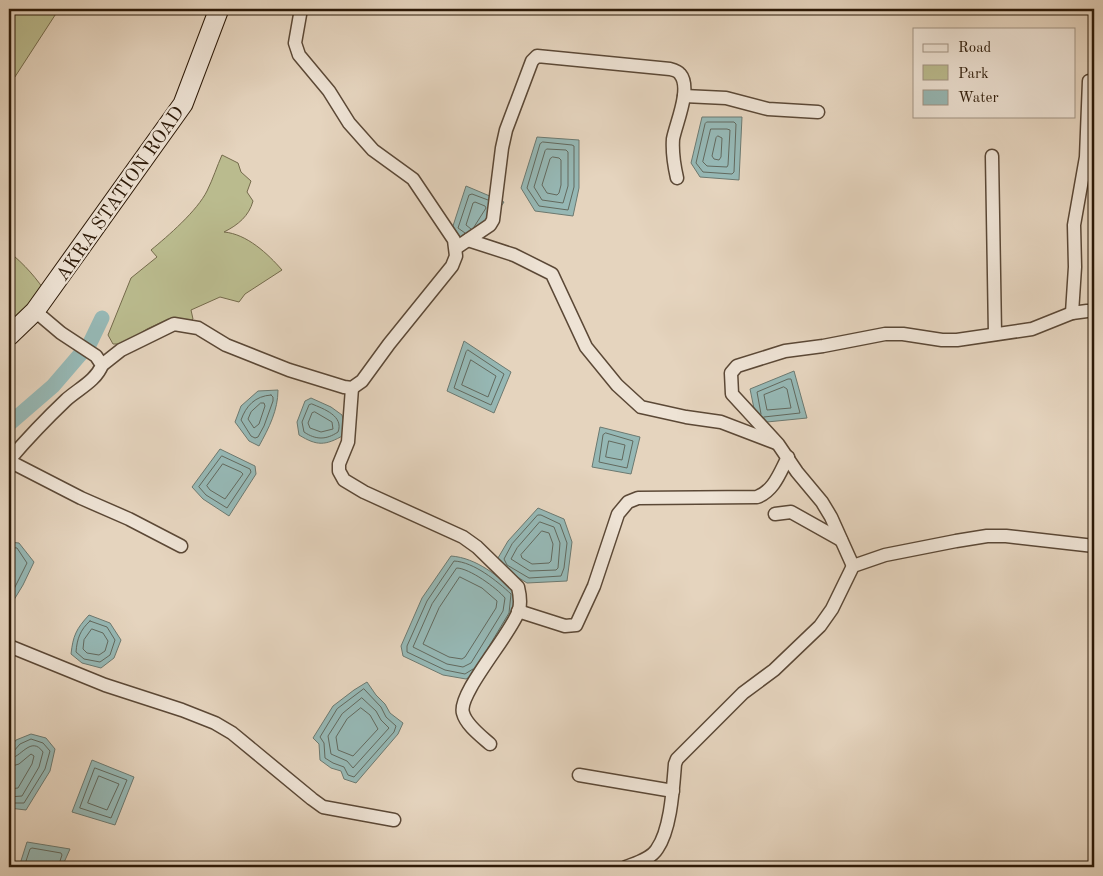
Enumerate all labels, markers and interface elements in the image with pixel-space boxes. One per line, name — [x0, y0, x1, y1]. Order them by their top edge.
legend — [913, 28, 1076, 118]
text: Road — [958, 41, 992, 56]
text: Park — [958, 67, 989, 82]
text: Water — [958, 91, 999, 106]
street label: AKRA STATION ROAD — [53, 104, 189, 285]

